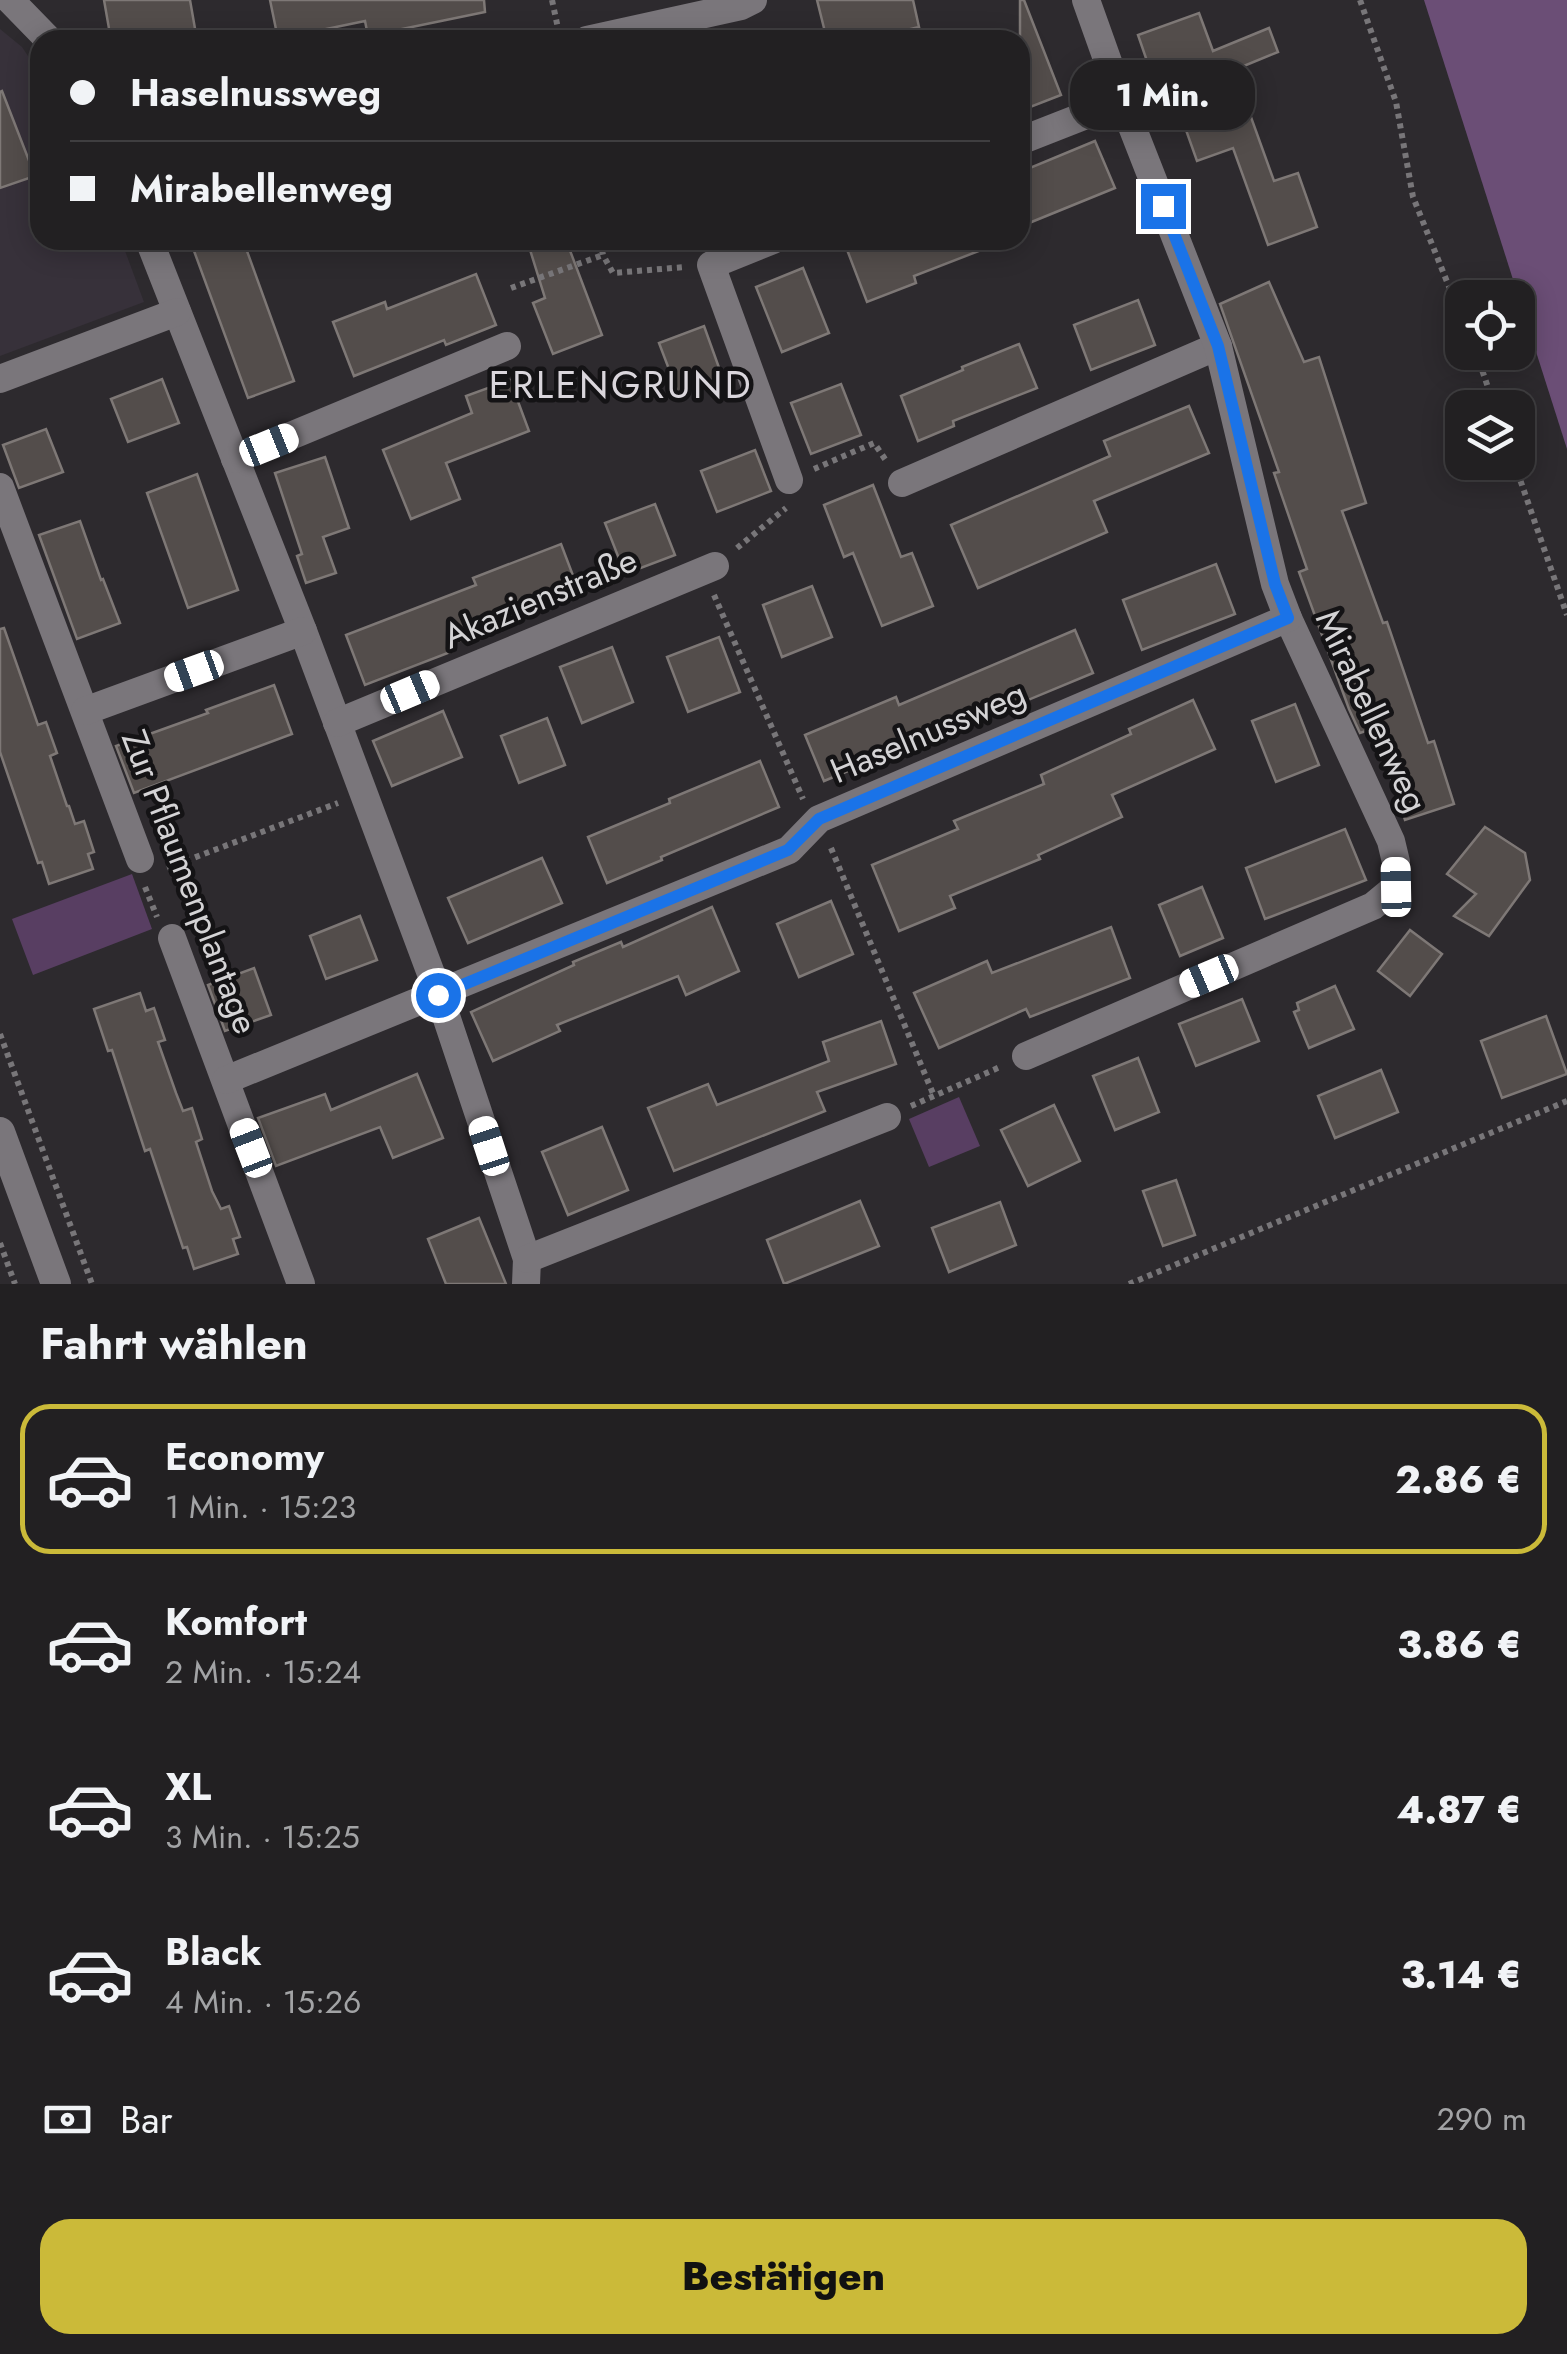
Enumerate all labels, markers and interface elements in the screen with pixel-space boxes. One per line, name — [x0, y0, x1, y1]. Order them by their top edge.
callout: 1 Min. — [1070, 61, 1256, 131]
text: Haselnussweg — [130, 65, 381, 120]
text: 1 Min. — [1115, 72, 1210, 118]
text: Mirabellenweg — [130, 161, 393, 216]
route end — [1141, 184, 1186, 229]
map controls — [1445, 280, 1535, 480]
button: locate — [1445, 280, 1535, 370]
district label: ERLENGRUND — [489, 357, 753, 412]
button: layers — [1445, 390, 1535, 480]
car — [236, 420, 302, 470]
street label: Akazienstraße — [435, 535, 645, 661]
street label: Mirabellenweg — [1303, 602, 1441, 820]
car — [161, 647, 227, 695]
car — [377, 666, 443, 718]
street label: Haselnussweg — [822, 668, 1034, 796]
street label: Zur Pflaumenplantage — [109, 723, 271, 1041]
car — [1380, 857, 1412, 917]
car — [1176, 950, 1242, 1002]
route start — [416, 973, 461, 1018]
car — [465, 1113, 513, 1179]
car — [226, 1115, 276, 1181]
text: Fahrt wählen — [40, 1311, 308, 1376]
text: Economy — [165, 1429, 324, 1484]
icon: car — [45, 1434, 135, 1524]
text: 2.86 € — [1395, 1452, 1522, 1507]
text: 1 Min. · 15:23 — [165, 1484, 356, 1530]
text: Komfort — [165, 1594, 307, 1649]
icon: car — [45, 1599, 135, 1689]
text: 3.86 € — [1397, 1617, 1522, 1672]
text: 2 Min. · 15:24 — [165, 1649, 361, 1695]
text: XL — [165, 1759, 211, 1814]
icon: car — [45, 1764, 135, 1854]
text: 4.87 € — [1397, 1782, 1522, 1837]
text: 3 Min. · 15:25 — [165, 1814, 360, 1860]
text: Black — [165, 1924, 262, 1979]
icon: car — [45, 1929, 135, 2019]
text: 3.14 € — [1401, 1947, 1522, 2002]
text: 4 Min. · 15:26 — [165, 1979, 361, 2025]
icon: cash — [40, 2092, 95, 2147]
text: Bar — [120, 2092, 173, 2147]
text: 290 m — [1437, 2096, 1527, 2142]
button: Bestätigen — [40, 2219, 1527, 2334]

